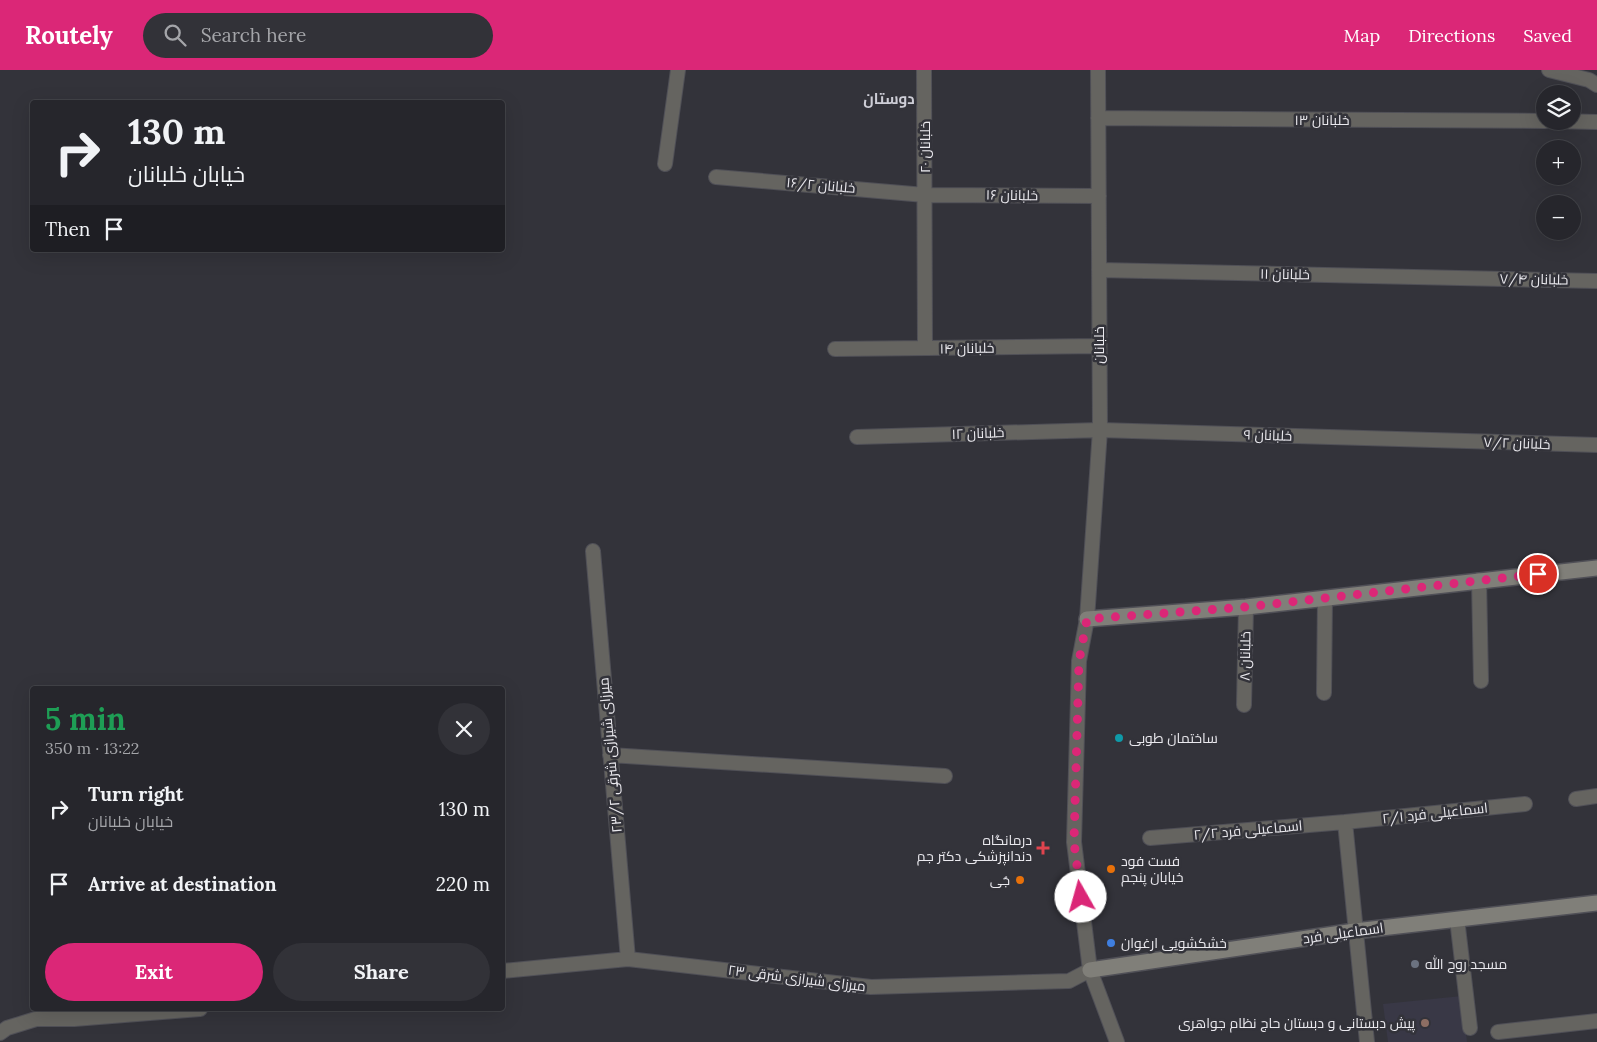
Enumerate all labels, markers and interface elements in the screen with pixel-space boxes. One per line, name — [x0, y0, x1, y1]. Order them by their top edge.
search box — [143, 13, 493, 58]
text: Routely — [25, 20, 113, 51]
icon: search — [161, 21, 189, 49]
text: Search here — [201, 23, 306, 47]
text: Map — [1344, 24, 1380, 47]
text: Directions — [1408, 24, 1495, 47]
text: Saved — [1523, 24, 1572, 47]
map controls — [1536, 85, 1581, 240]
button: layers — [1536, 85, 1581, 130]
district label: دوستان — [863, 89, 915, 108]
text: 130 m — [128, 109, 225, 154]
street label: ۱۳ خلبانان — [1295, 111, 1350, 129]
icon: right — [45, 120, 110, 185]
street label: ۲۰ خلبانان — [916, 121, 934, 173]
button: + — [1536, 140, 1581, 185]
text: خیابان خلبانان — [128, 160, 245, 188]
street label: ۱۶/۲ خلبانان — [786, 173, 856, 197]
street label: ۱۶ خلبانان — [986, 186, 1038, 204]
button: − — [1536, 195, 1581, 240]
icon: arrive — [100, 215, 128, 243]
text: Then — [45, 217, 90, 241]
street label: ۱۱ خلبانان — [1260, 265, 1310, 283]
street label: ۷/۴ خلبانان — [1499, 269, 1569, 289]
street label: خلبانان — [1090, 326, 1108, 364]
street label: ۱۴ خلبانان — [939, 339, 995, 357]
street label: ۱۲ خلبانان — [951, 423, 1005, 443]
street label: ۹ خلبانان — [1243, 425, 1293, 445]
street label: ۷/۲ خلبانان — [1483, 433, 1551, 453]
pin — [1517, 553, 1559, 595]
icon: arrive — [1524, 560, 1552, 588]
street label: ۸ خلبانان — [1236, 631, 1254, 681]
street label: ۲۳/۲ میرزای شیرازی شرقی — [594, 677, 626, 833]
text: 5 min — [45, 700, 126, 738]
button: close — [438, 703, 490, 755]
place label: ساختمان طوبی — [1129, 729, 1218, 747]
marker: ساختمان طوبی — [1113, 732, 1125, 744]
text: 350 m · 13:22 — [45, 738, 139, 758]
text: Turn right — [88, 782, 184, 806]
icon: right — [45, 795, 73, 823]
text: 130 m — [439, 797, 490, 821]
street label: ۲/۱ اسماعیلی فرد — [1381, 798, 1489, 828]
text: خیابان خلبانان — [88, 811, 173, 831]
street label: ۲/۲ اسماعیلی فرد — [1193, 816, 1303, 844]
place label: درمانگاه دندانپزشکی دکتر جم — [917, 831, 1032, 866]
marker: درمانگاه دندانپزشکی دکتر جم — [1036, 841, 1050, 855]
place label: فست فود خیابان پنجم — [1121, 852, 1183, 887]
marker: فست فود خیابان پنجم — [1105, 863, 1117, 875]
icon: arrive — [45, 870, 73, 898]
position arrow — [1054, 870, 1106, 922]
place label: جُی — [990, 871, 1010, 889]
text: Arrive at destination — [88, 872, 277, 896]
text: 220 m — [436, 872, 490, 896]
marker: جُی — [1014, 874, 1026, 886]
street label: اسماعیلی فرد — [1302, 918, 1384, 948]
place label: خشکشویی ارغوان — [1121, 934, 1227, 952]
marker: خشکشویی ارغوان — [1105, 937, 1117, 949]
button: Exit — [45, 943, 263, 1001]
button: Share — [273, 943, 490, 1001]
place label: مسجد روح الله — [1425, 955, 1507, 973]
marker: مسجد روح الله — [1409, 958, 1421, 970]
street label: ۲۳ میرزای شیرازی شرقی — [727, 961, 867, 995]
place label: پیش دبستانی و دبستان حاج نظام جواهری — [1178, 1014, 1415, 1033]
marker: پیش دبستانی و دبستان حاج نظام جواهری — [1419, 1017, 1431, 1029]

